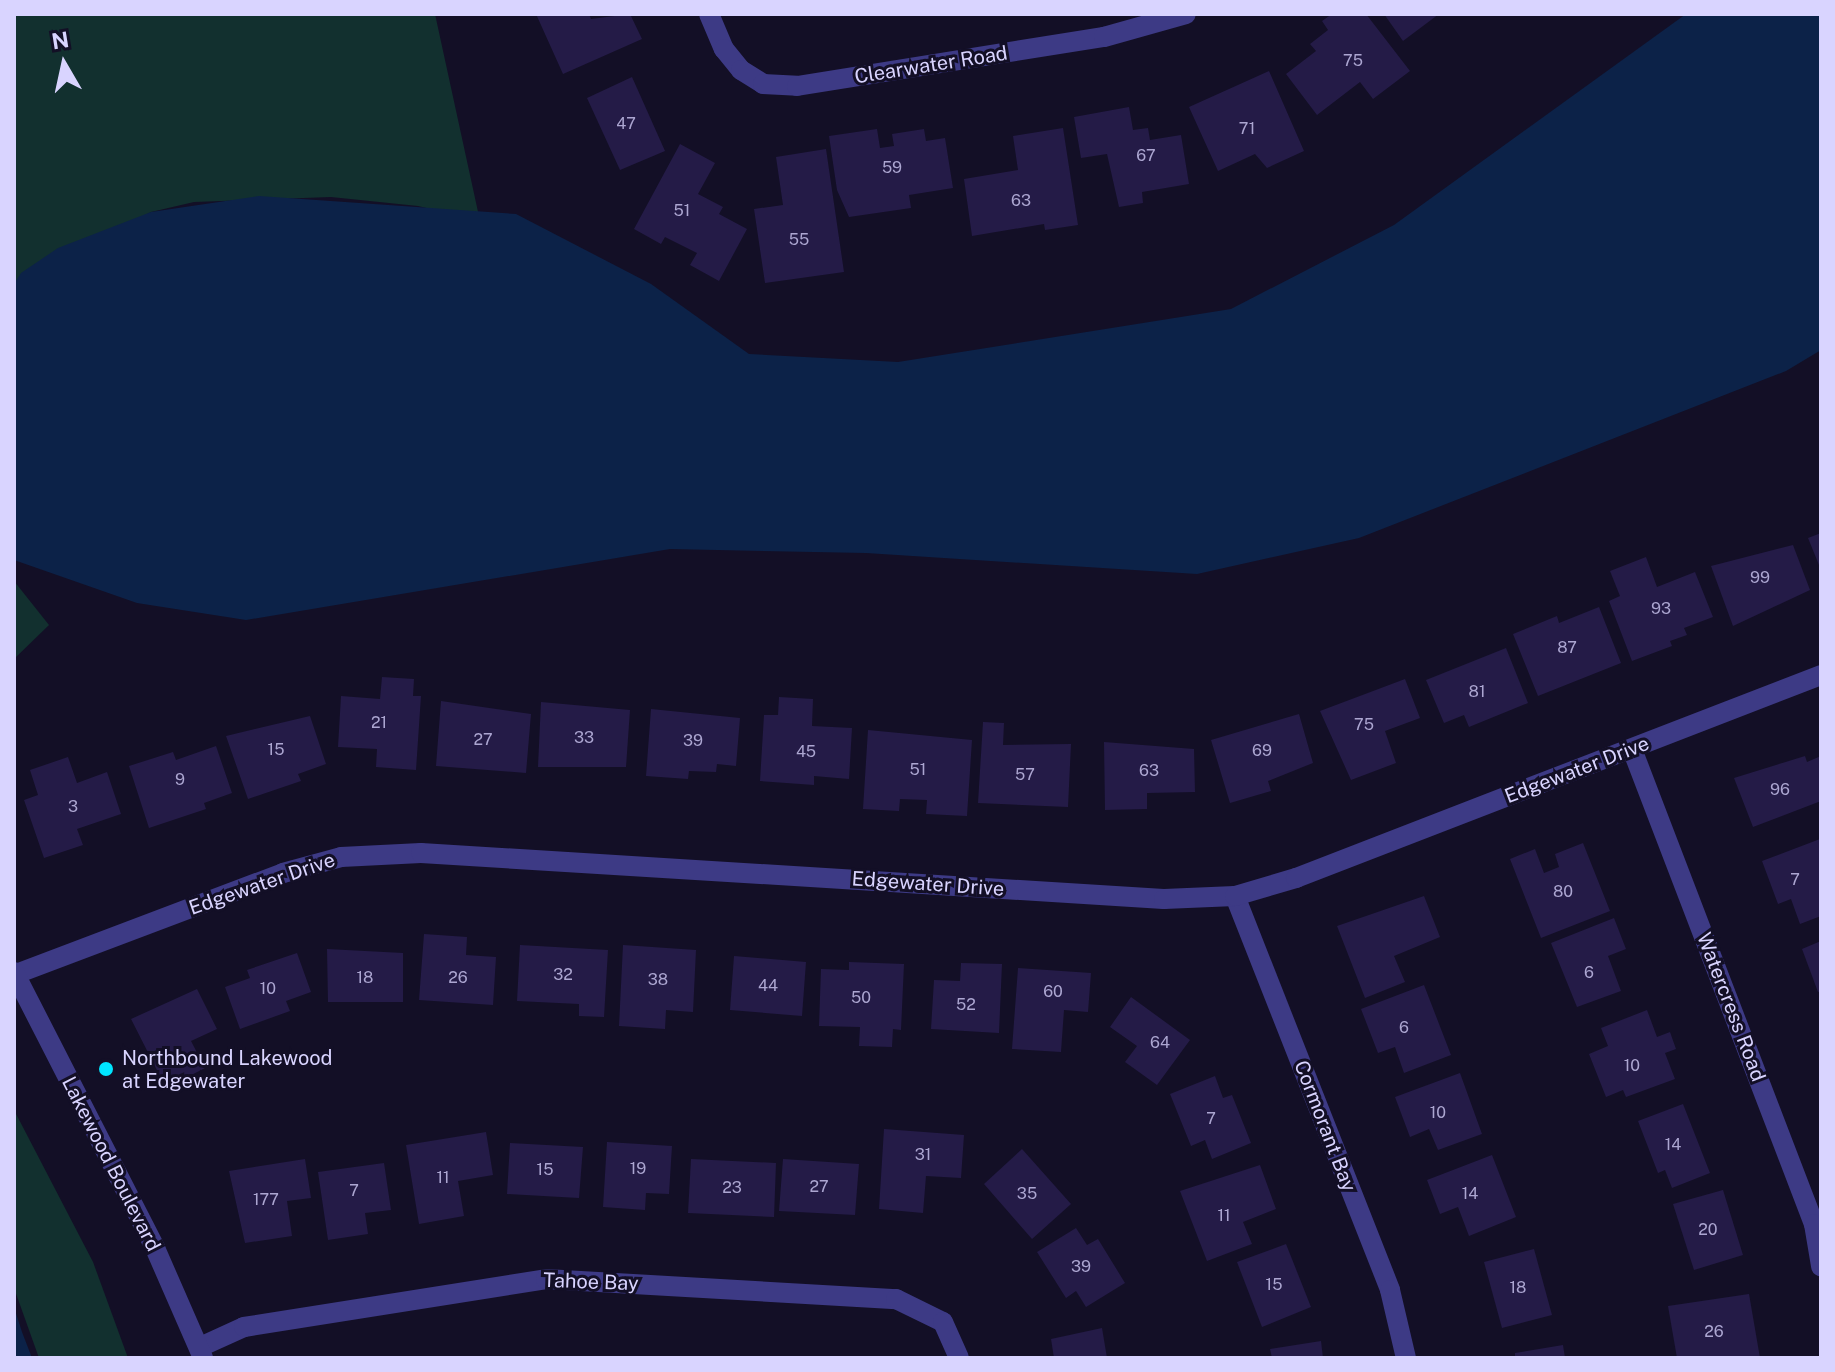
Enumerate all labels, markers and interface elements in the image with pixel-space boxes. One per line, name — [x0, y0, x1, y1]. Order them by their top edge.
north arrow — [24, 24, 104, 104]
text: N — [50, 26, 71, 54]
street label: Clearwater Road — [853, 41, 1009, 89]
house number: 75 — [1343, 51, 1363, 71]
house number: 47 — [616, 114, 636, 134]
house number: 71 — [1239, 119, 1255, 139]
house number: 67 — [1136, 146, 1156, 166]
house number: 59 — [882, 158, 902, 178]
house number: 63 — [1011, 191, 1031, 211]
house number: 51 — [674, 201, 690, 221]
house number: 55 — [789, 230, 809, 250]
house number: 99 — [1750, 568, 1770, 588]
house number: 93 — [1651, 599, 1671, 619]
house number: 87 — [1557, 638, 1577, 658]
house number: 81 — [1469, 682, 1485, 702]
house number: 21 — [371, 713, 387, 733]
house number: 75 — [1354, 715, 1374, 735]
house number: 33 — [574, 728, 594, 748]
house number: 27 — [473, 730, 493, 750]
house number: 39 — [683, 731, 703, 751]
street label: Edgewater Drive — [1501, 731, 1653, 809]
house number: 15 — [268, 740, 284, 760]
house number: 69 — [1252, 741, 1272, 761]
house number: 45 — [796, 742, 816, 762]
house number: 51 — [910, 760, 926, 780]
house number: 63 — [1139, 761, 1159, 781]
house number: 57 — [1015, 765, 1035, 785]
house number: 9 — [175, 770, 185, 790]
house number: 96 — [1770, 780, 1790, 800]
house number: 3 — [68, 797, 78, 817]
street label: Edgewater Drive — [186, 848, 338, 920]
street label: Edgewater Drive — [851, 867, 1005, 901]
house number: 7 — [1790, 870, 1800, 890]
house number: 80 — [1553, 882, 1573, 902]
street label: Watercress Road — [1692, 929, 1770, 1085]
house number: 6 — [1584, 963, 1594, 983]
house number: 32 — [553, 965, 573, 985]
house number: 18 — [357, 968, 373, 988]
house number: 26 — [448, 968, 468, 988]
house number: 38 — [648, 970, 668, 990]
house number: 44 — [758, 976, 778, 996]
house number: 10 — [260, 979, 276, 999]
house number: 60 — [1043, 982, 1063, 1002]
house number: 50 — [851, 988, 871, 1008]
house number: 52 — [956, 995, 976, 1015]
house number: 6 — [1399, 1018, 1409, 1038]
house number: 64 — [1150, 1033, 1170, 1053]
place label: Northbound Lakewood at Edgewater — [122, 1046, 333, 1093]
house number: 10 — [1624, 1056, 1640, 1076]
street label: Cormorant Bay — [1289, 1057, 1361, 1195]
marker: Northbound Lakewood at Edgewater — [97, 1060, 115, 1078]
street label: Lakewood Boulevard — [57, 1073, 165, 1255]
house number: 10 — [1430, 1103, 1446, 1123]
house number: 7 — [1206, 1109, 1216, 1129]
house number: 14 — [1665, 1135, 1681, 1155]
house number: 31 — [915, 1145, 931, 1165]
house number: 19 — [630, 1159, 646, 1179]
house number: 15 — [537, 1160, 553, 1180]
house number: 11 — [436, 1168, 450, 1188]
house number: 27 — [809, 1177, 829, 1197]
house number: 23 — [722, 1178, 742, 1198]
house number: 7 — [349, 1181, 359, 1201]
house number: 35 — [1017, 1184, 1037, 1204]
house number: 14 — [1462, 1184, 1478, 1204]
house number: 177 — [253, 1190, 279, 1210]
house number: 11 — [1217, 1206, 1231, 1226]
house number: 20 — [1698, 1220, 1718, 1240]
house number: 39 — [1071, 1257, 1091, 1277]
street label: Tahoe Bay — [543, 1268, 639, 1296]
house number: 15 — [1266, 1275, 1282, 1295]
house number: 18 — [1510, 1278, 1526, 1298]
house number: 26 — [1704, 1322, 1724, 1342]

